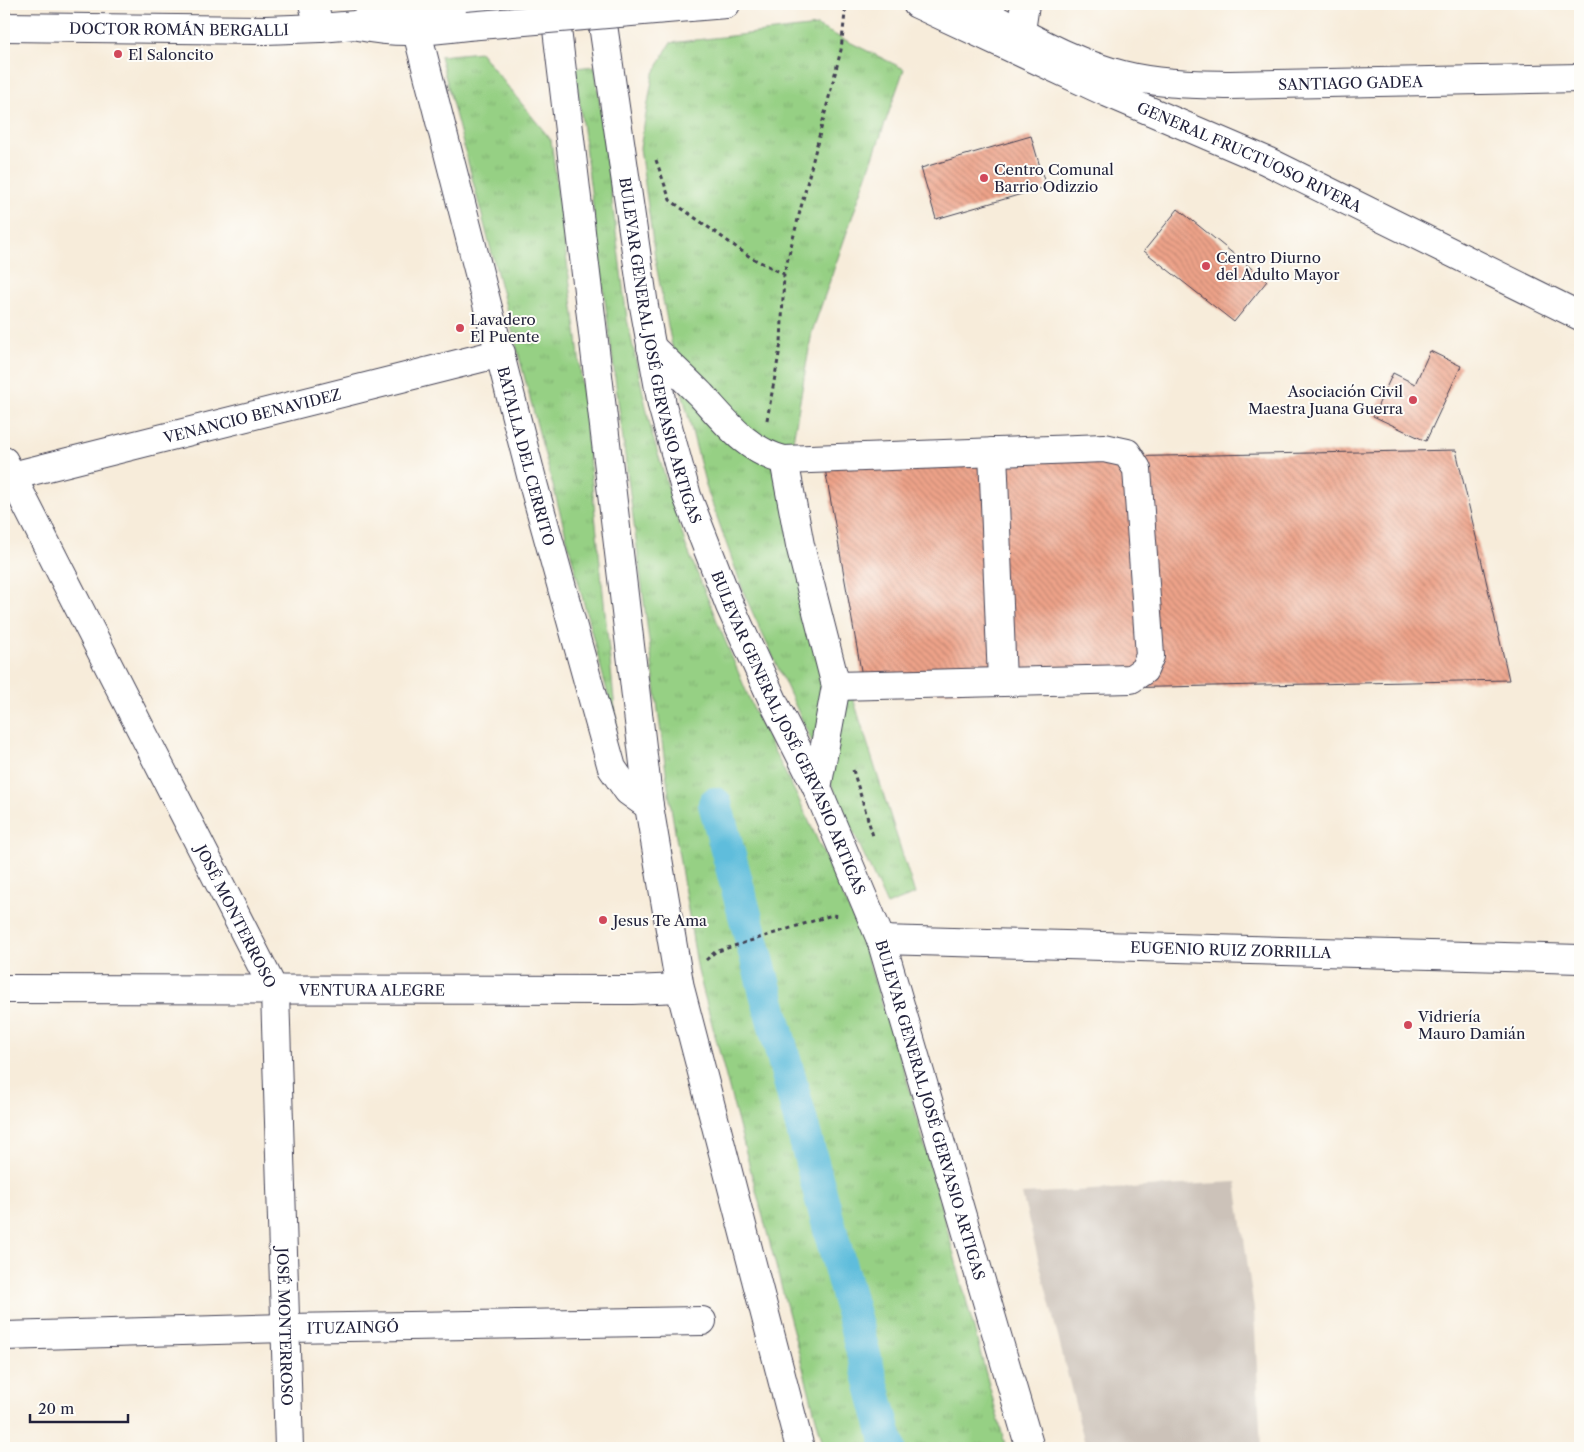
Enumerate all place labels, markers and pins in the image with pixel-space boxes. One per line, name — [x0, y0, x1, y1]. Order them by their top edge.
place label: El Saloncito — [128, 45, 214, 64]
marker: El Saloncito — [112, 48, 124, 60]
place label: Centro Comunal Barrio Odizzio — [994, 160, 1114, 196]
marker: Centro Comunal Barrio Odizzio — [978, 172, 990, 184]
place label: Centro Diurno del Adulto Mayor — [1216, 248, 1340, 284]
marker: Centro Diurno del Adulto Mayor — [1200, 260, 1212, 272]
place label: Lavadero El Puente — [470, 310, 539, 346]
marker: Lavadero El Puente — [454, 322, 466, 334]
place label: Asociación Civil Maestra Juana Guerra — [1248, 382, 1404, 418]
marker: Asociación Civil Maestra Juana Guerra — [1407, 394, 1419, 406]
place label: Jesus Te Ama — [611, 911, 707, 930]
marker: Jesus Te Ama — [597, 914, 609, 926]
place label: Vidriería Mauro Damián — [1417, 1007, 1526, 1043]
marker: Vidriería Mauro Damián — [1402, 1019, 1414, 1031]

